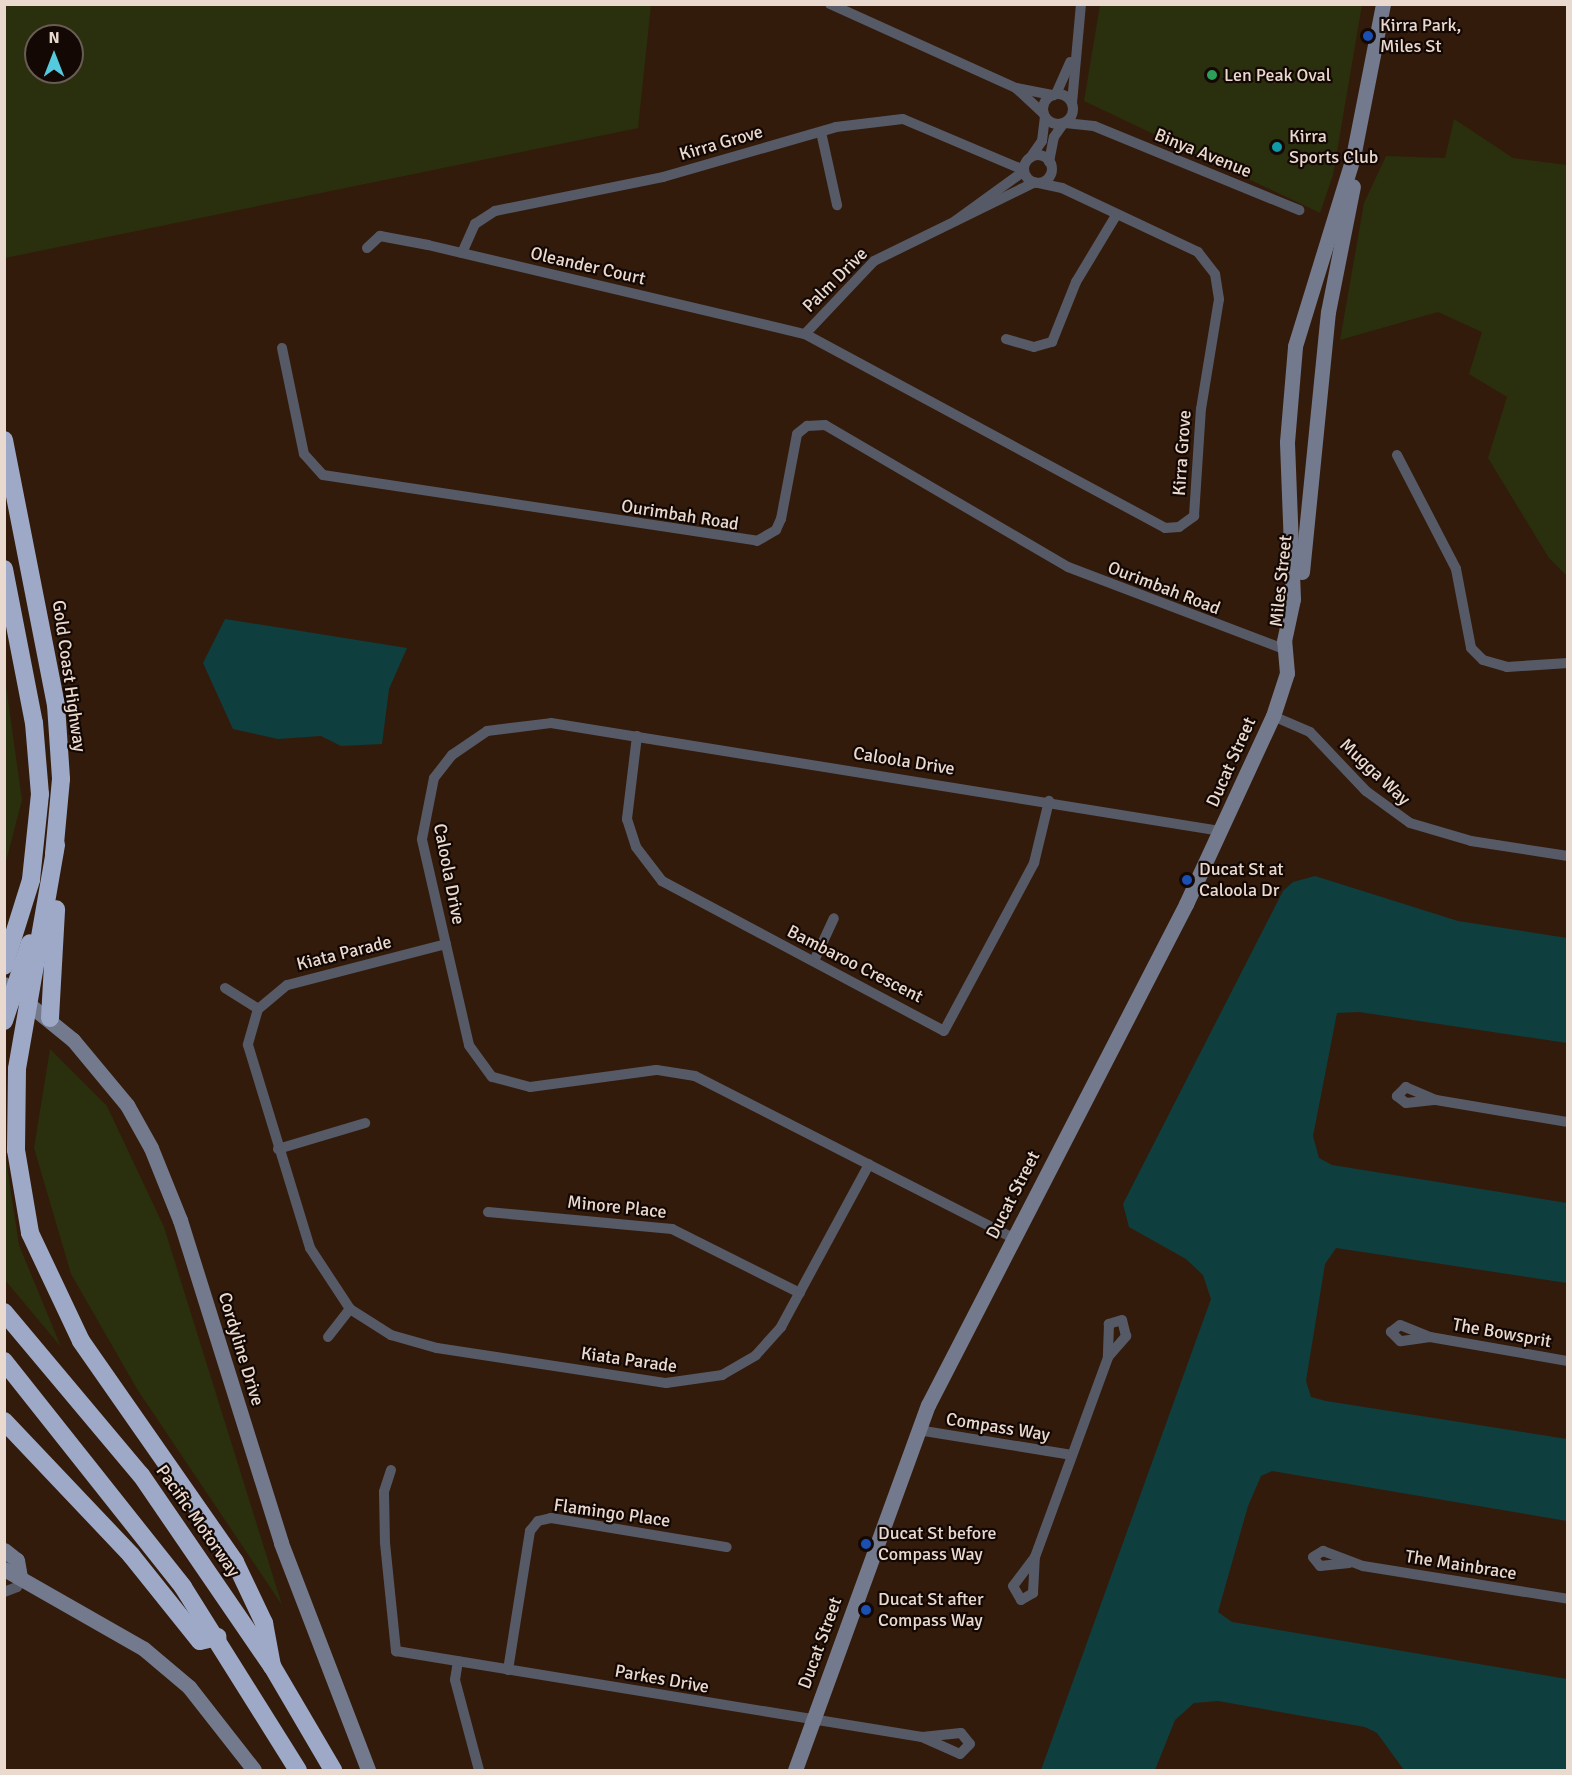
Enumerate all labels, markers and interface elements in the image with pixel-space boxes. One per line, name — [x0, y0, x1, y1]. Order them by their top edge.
place label: Kirra Park, Miles St — [1380, 15, 1461, 57]
north arrow — [24, 24, 84, 84]
text: N — [48, 28, 60, 48]
marker: Kirra Park, Miles St — [1361, 29, 1375, 43]
place label: Len Peak Oval — [1224, 64, 1331, 86]
marker: Len Peak Oval — [1205, 68, 1219, 82]
street label: Kirra Grove — [677, 121, 765, 165]
street label: Binya Avenue — [1151, 124, 1255, 182]
place label: Kirra Sports Club — [1289, 126, 1378, 168]
marker: Kirra Sports Club — [1270, 140, 1284, 154]
street label: Oleander Court — [528, 242, 648, 290]
street label: Palm Drive — [798, 243, 872, 317]
street label: Kirra Grove — [1168, 409, 1196, 497]
street label: Ourimbah Road — [620, 495, 740, 535]
street label: Miles Street — [1265, 534, 1297, 628]
street label: Ourimbah Road — [1105, 557, 1223, 619]
street label: Gold Coast Highway — [48, 599, 90, 753]
street label: Ducat Street — [1202, 714, 1260, 810]
street label: Mugga Way — [1335, 734, 1415, 810]
street label: Caloola Drive — [852, 742, 956, 780]
street label: Caloola Drive — [429, 822, 469, 926]
place label: Ducat St at Caloola Dr — [1199, 859, 1284, 902]
marker: Ducat St at Caloola Dr — [1180, 873, 1194, 887]
street label: Bambaroo Crescent — [783, 920, 927, 1008]
street label: Kiata Parade — [294, 931, 394, 975]
street label: Ducat Street — [982, 1147, 1044, 1243]
street label: Minore Place — [566, 1191, 668, 1223]
street label: Cordyline Drive — [213, 1290, 269, 1408]
street label: The Bowsprit — [1451, 1314, 1553, 1352]
street label: Kiata Parade — [579, 1343, 679, 1377]
street label: Compass Way — [945, 1408, 1051, 1446]
street label: Pacific Motorway — [151, 1461, 245, 1581]
street label: Flamingo Place — [552, 1494, 672, 1532]
place label: Ducat St before Compass Way — [878, 1523, 996, 1565]
marker: Ducat St before Compass Way — [859, 1537, 873, 1551]
street label: The Mainbrace — [1404, 1546, 1518, 1584]
place label: Ducat St after Compass Way — [878, 1589, 984, 1632]
street label: Ducat Street — [793, 1594, 847, 1692]
marker: Ducat St after Compass Way — [859, 1603, 873, 1617]
street label: Parkes Drive — [613, 1660, 711, 1698]

